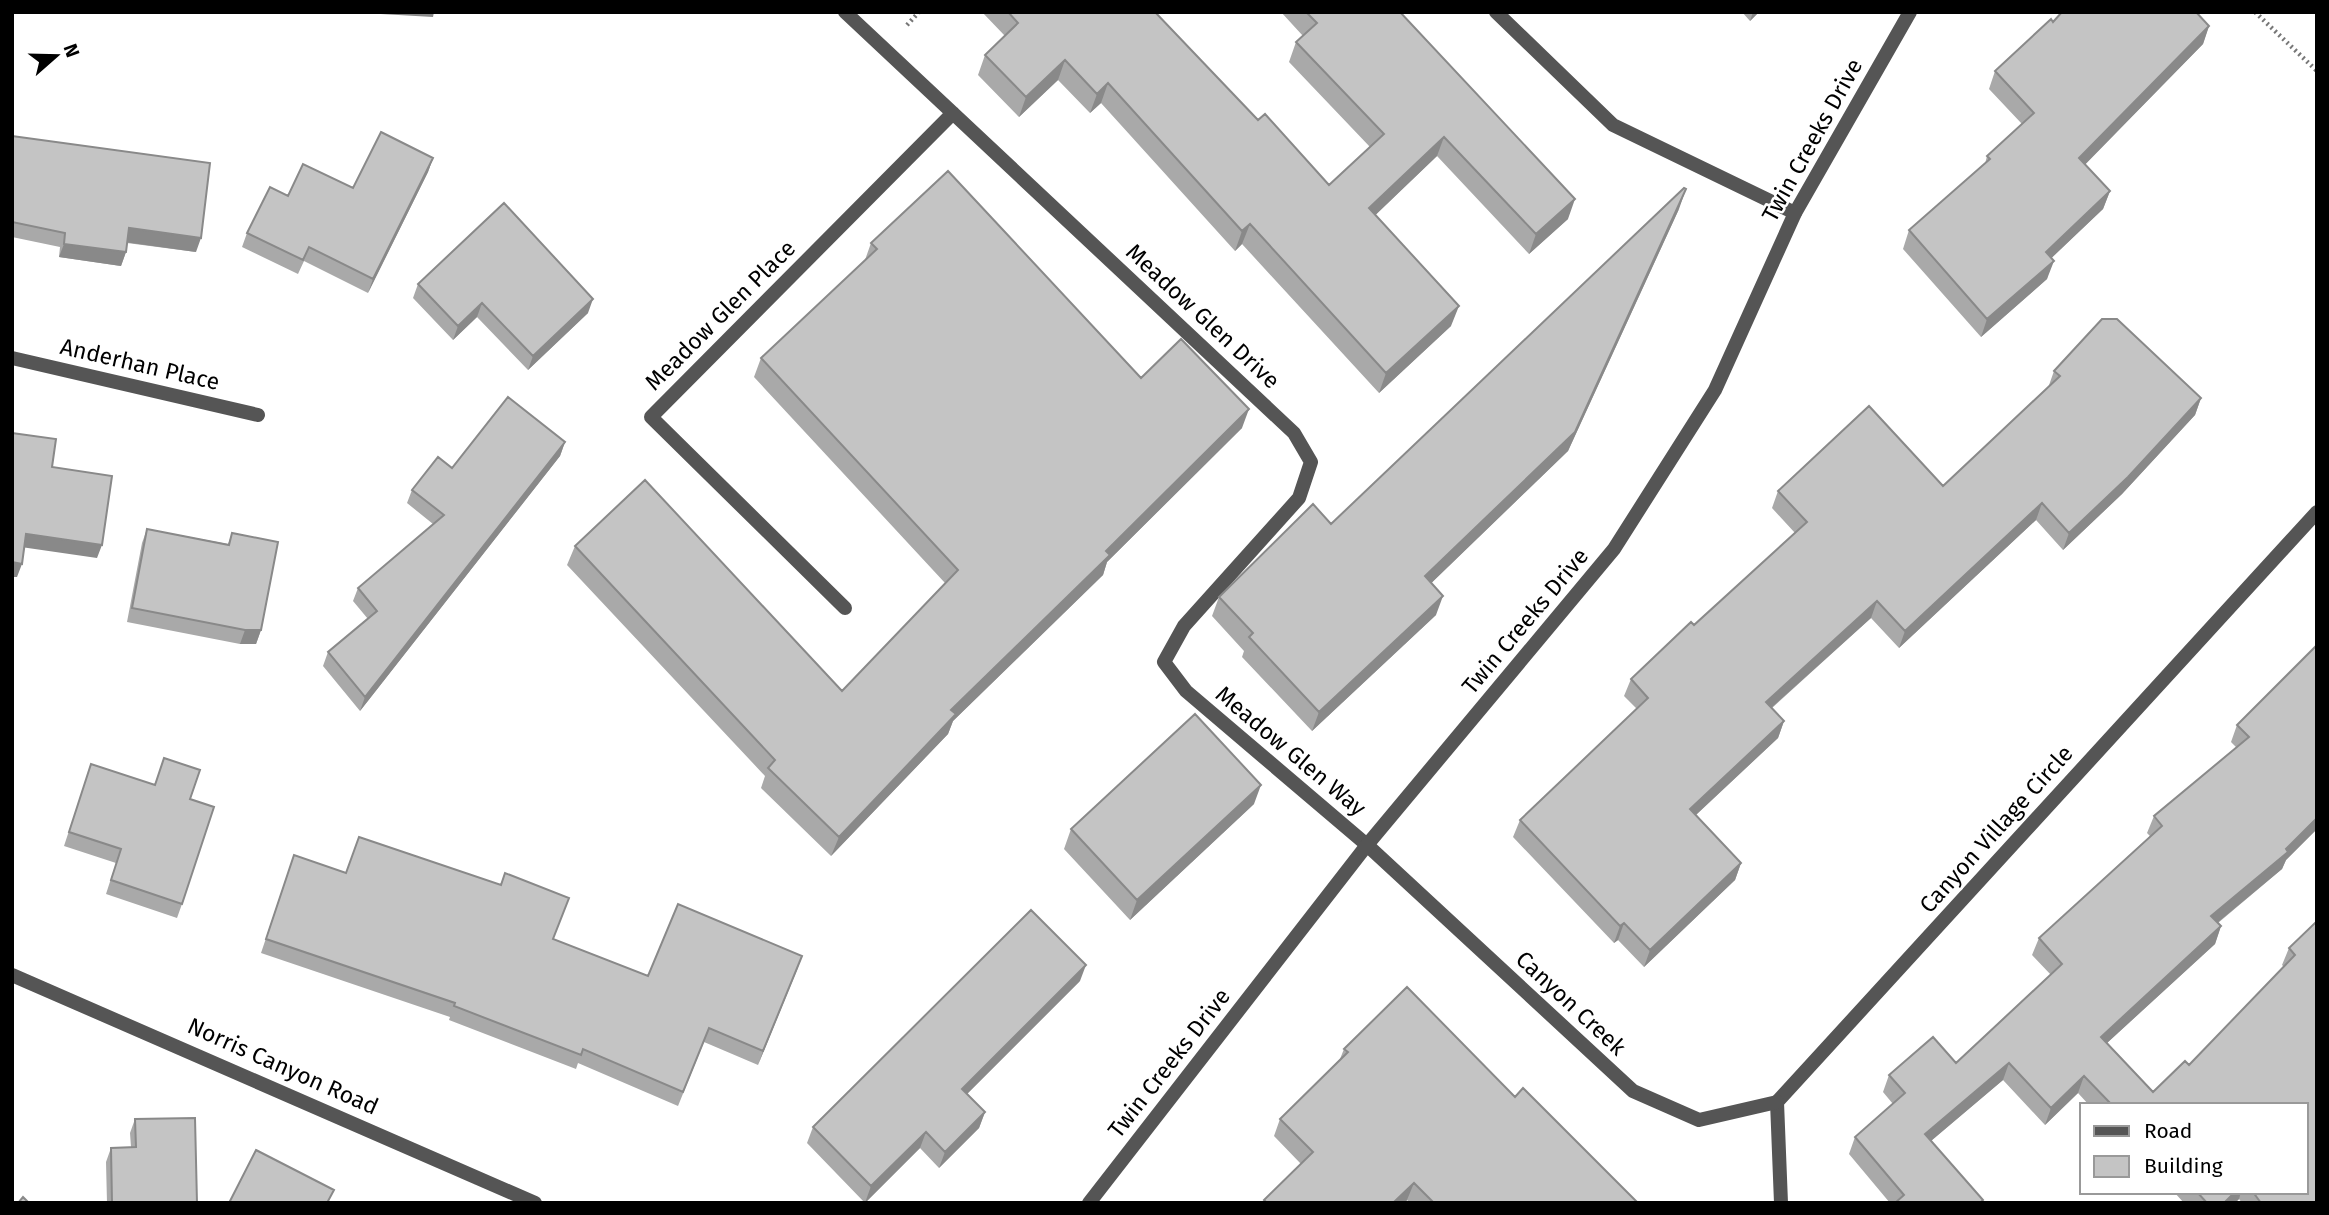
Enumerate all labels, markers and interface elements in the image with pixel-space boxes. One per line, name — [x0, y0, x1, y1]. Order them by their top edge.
north arrow — [21, 21, 91, 91]
text: N — [59, 40, 84, 60]
street label: Twin Creeks Drive — [1756, 54, 1868, 226]
street label: Meadow Glen Place — [639, 234, 801, 396]
street label: Meadow Glen Drive — [1120, 238, 1286, 394]
street label: Anderhan Place — [58, 332, 222, 396]
street label: Twin Creeks Drive — [1456, 542, 1594, 700]
street label: Meadow Glen Way — [1210, 680, 1372, 822]
street label: Canyon Village Circle — [1913, 740, 2079, 918]
street label: Canyon Creek — [1510, 945, 1632, 1061]
street label: Twin Creeks Drive — [1102, 983, 1236, 1143]
street label: Norris Canyon Road — [183, 1011, 383, 1121]
legend — [2080, 1103, 2308, 1194]
text: Road — [2144, 1118, 2192, 1144]
text: Building — [2144, 1153, 2223, 1179]

